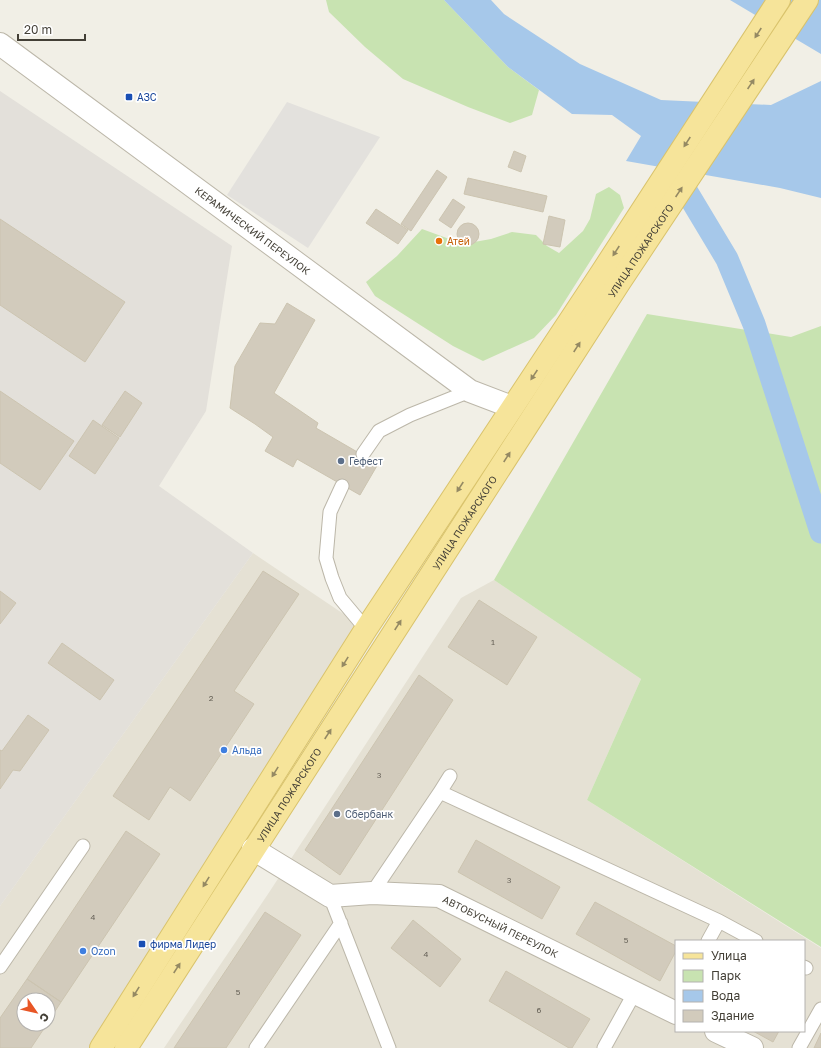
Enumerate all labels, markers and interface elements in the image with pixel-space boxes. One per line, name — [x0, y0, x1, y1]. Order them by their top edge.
scale bar — [18, 16, 85, 42]
text: 20 m — [24, 22, 52, 37]
one-way arrow — [754, 27, 761, 39]
one-way arrow — [747, 79, 755, 89]
place label: АЗС — [137, 91, 157, 103]
marker: АЗС — [124, 92, 134, 102]
one-way arrow — [683, 136, 690, 148]
street label: КЕРАМИЧЕСКИЙ ПЕРЕУЛОК — [193, 184, 313, 277]
one-way arrow — [675, 187, 683, 197]
street label: УЛИЦА ПОЖАРСКОГО — [605, 202, 676, 300]
place label: Атей — [447, 235, 470, 247]
marker: Атей — [434, 236, 444, 246]
one-way arrow — [612, 246, 620, 256]
one-way arrow — [573, 342, 581, 352]
one-way arrow — [530, 369, 537, 381]
one-way arrow — [503, 451, 510, 462]
place label: Гефест — [349, 455, 383, 467]
marker: Гефест — [336, 456, 346, 466]
street label: УЛИЦА ПОЖАРСКОГО — [430, 473, 499, 572]
one-way arrow — [456, 481, 464, 492]
one-way arrow — [394, 619, 402, 630]
house number: 1 — [491, 637, 495, 647]
one-way arrow — [341, 657, 349, 667]
house number: 2 — [209, 693, 214, 703]
one-way arrow — [324, 728, 331, 740]
place label: Альда — [232, 744, 262, 756]
marker: Альда — [219, 745, 229, 755]
street label: УЛИЦА ПОЖАРСКОГО — [254, 746, 324, 844]
one-way arrow — [272, 766, 279, 778]
house number: 3 — [377, 770, 382, 780]
place label: Сбербанк — [345, 808, 393, 820]
marker: Сбербанк — [332, 809, 342, 819]
house number: 3 — [507, 875, 512, 885]
one-way arrow — [202, 877, 210, 887]
street label: АВТОБУСНЫЙ ПЕРЕУЛОК — [441, 893, 560, 960]
house number: 4 — [91, 912, 96, 922]
house number: 5 — [624, 935, 629, 945]
place label: фирма Лидер — [150, 938, 216, 950]
marker: фирма Лидер — [137, 939, 147, 949]
legend — [675, 940, 805, 1032]
place label: Ozon — [91, 945, 116, 957]
marker: Ozon — [78, 946, 88, 956]
text: Улица — [711, 948, 747, 963]
house number: 4 — [424, 949, 429, 959]
one-way arrow — [173, 963, 181, 973]
text: Парк — [711, 968, 741, 983]
one-way arrow — [133, 986, 140, 998]
house number: 5 — [236, 987, 241, 997]
text: Вода — [711, 988, 740, 1003]
north arrow — [16, 992, 56, 1032]
house number: 6 — [537, 1005, 542, 1015]
text: Здание — [711, 1008, 754, 1023]
text: С — [37, 1011, 52, 1025]

